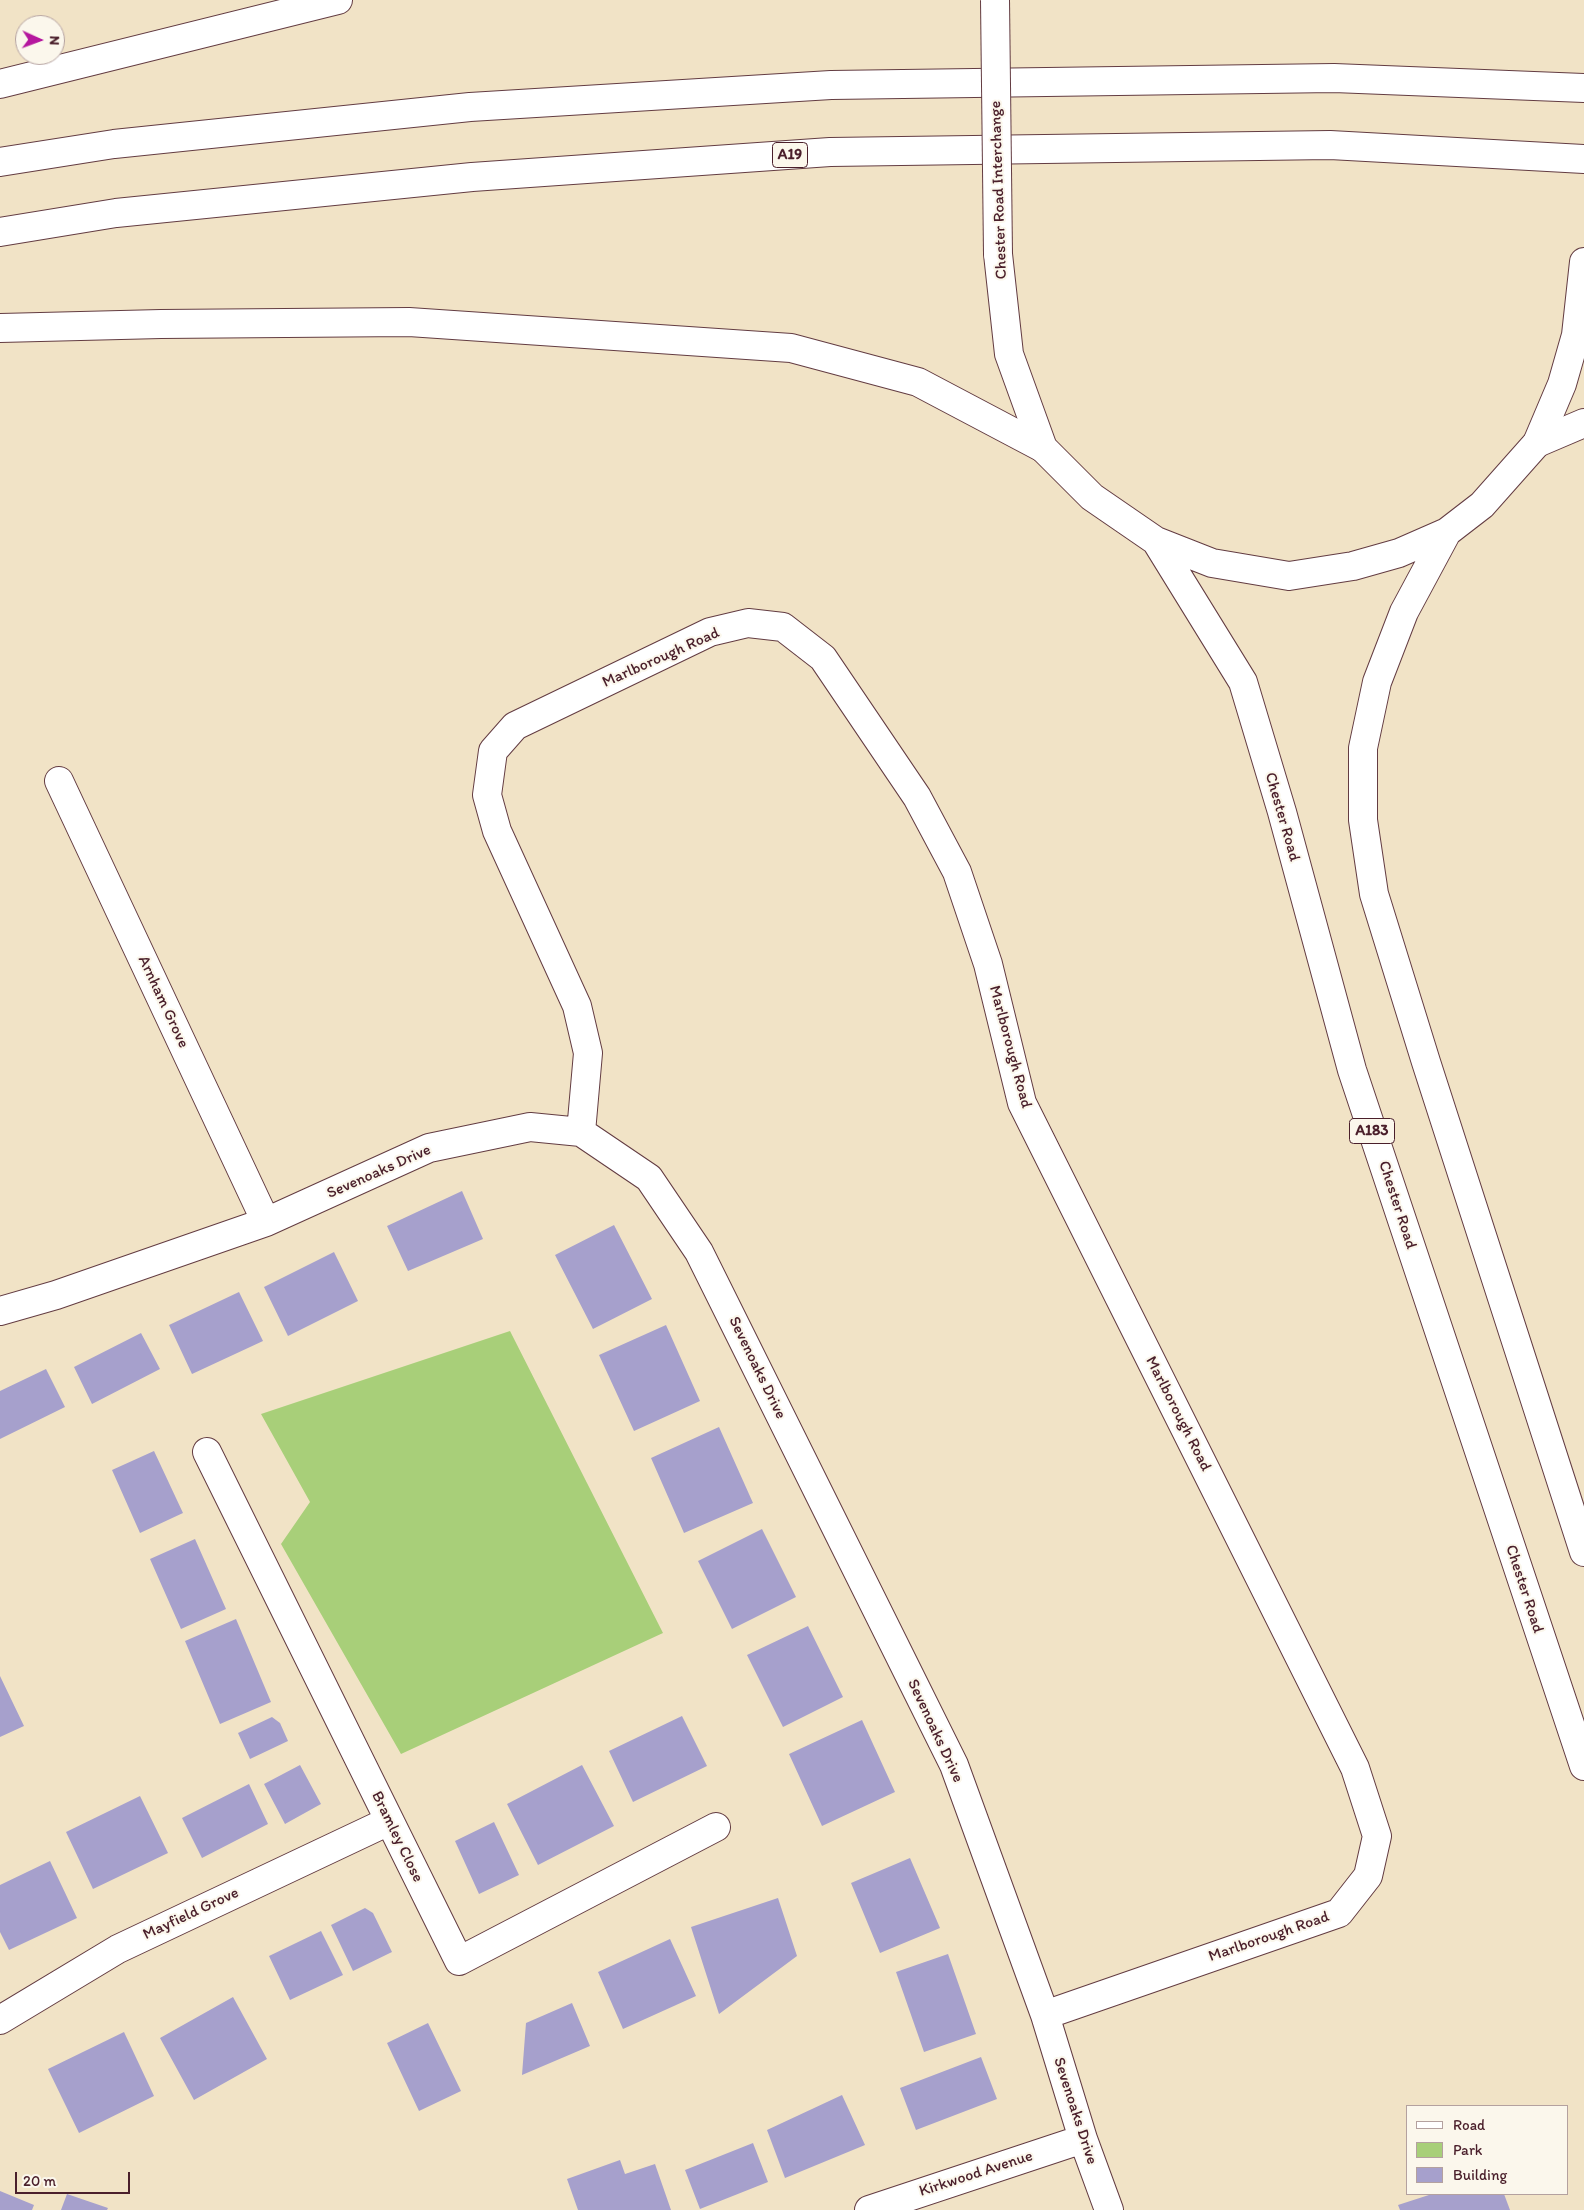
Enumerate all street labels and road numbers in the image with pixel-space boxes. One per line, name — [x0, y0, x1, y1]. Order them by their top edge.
street label: Chester Road Interchange — [986, 100, 1012, 280]
road number: A19 — [772, 142, 808, 168]
street label: Marlborough Road — [599, 624, 723, 692]
street label: Chester Road — [1260, 770, 1304, 864]
street label: Arnham Grove — [133, 953, 193, 1051]
street label: Marlborough Road — [984, 984, 1036, 1110]
road number: A183 — [1350, 1118, 1394, 1144]
street label: Sevenoaks Drive — [324, 1141, 434, 1203]
street label: Chester Road — [1374, 1158, 1420, 1252]
street label: Sevenoaks Drive — [724, 1314, 790, 1422]
street label: Marlborough Road — [1141, 1353, 1215, 1475]
street label: Chester Road — [1501, 1542, 1547, 1636]
street label: Sevenoaks Drive — [903, 1676, 967, 1786]
street label: Bramley Close — [367, 1788, 427, 1886]
street label: Mayfield Grove — [140, 1883, 242, 1945]
street label: Marlborough Road — [1206, 1907, 1332, 1967]
street label: Sevenoaks Drive — [1049, 2055, 1101, 2167]
street label: Kirkwood Avenue — [917, 2147, 1035, 2201]

